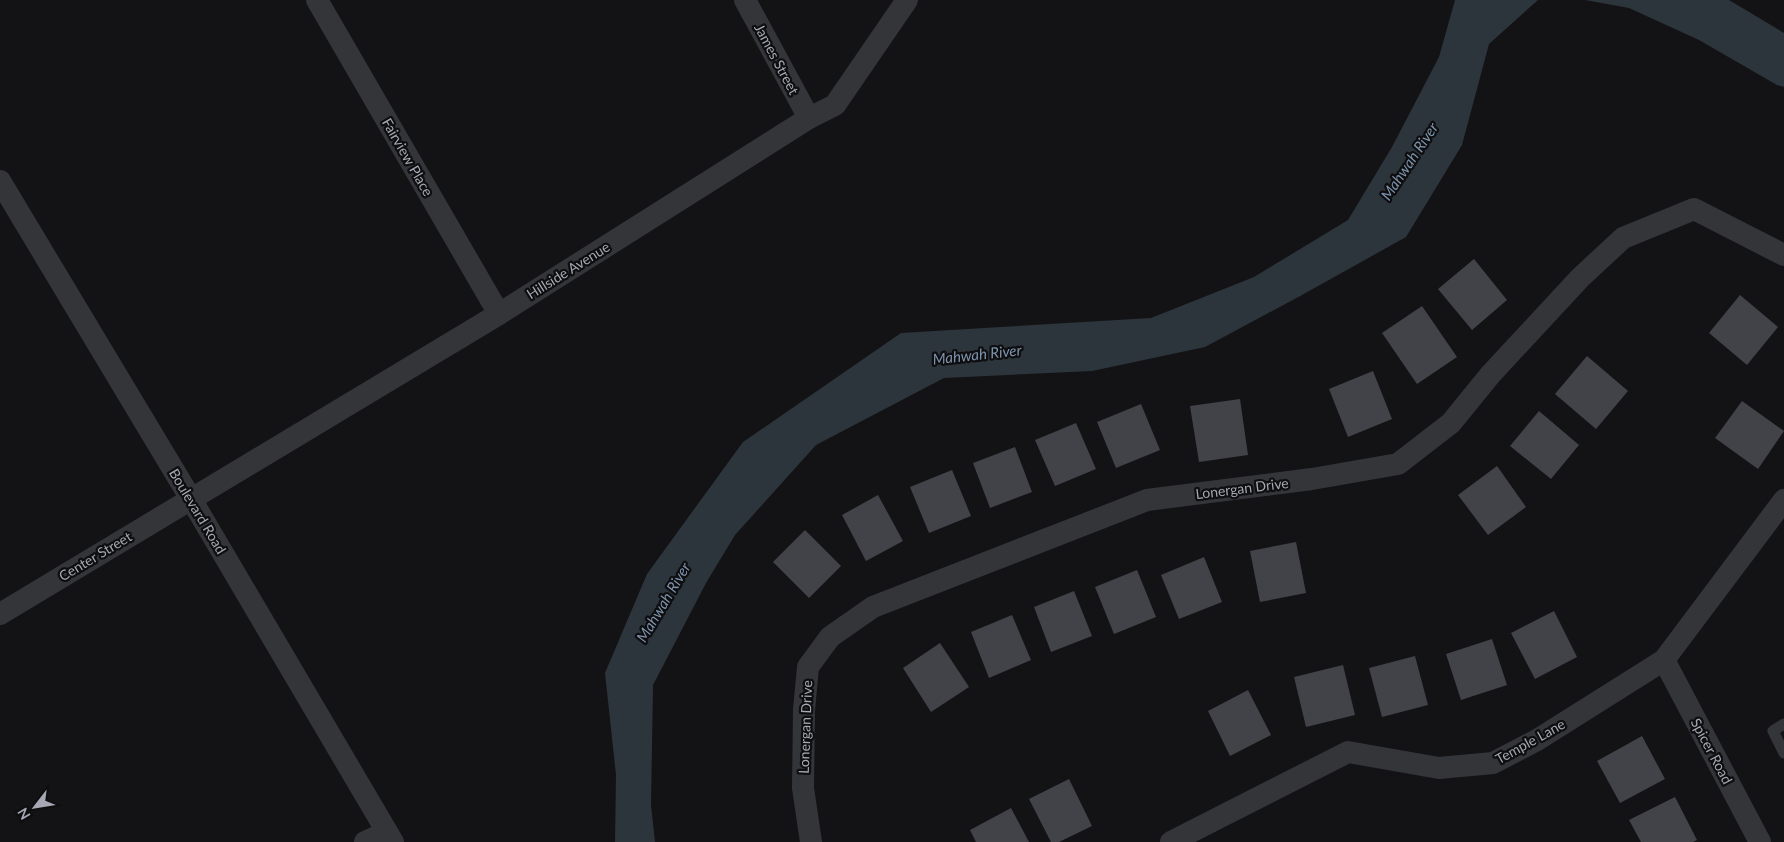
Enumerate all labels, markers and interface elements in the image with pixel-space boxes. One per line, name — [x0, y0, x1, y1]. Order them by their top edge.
street label: James Street — [751, 21, 803, 97]
street label: Fairview Place — [379, 115, 437, 199]
water label: Mahwah River — [1377, 118, 1442, 203]
street label: Hillside Avenue — [523, 238, 613, 302]
water label: Mahwah River — [932, 340, 1023, 368]
street label: Boulevard Road — [166, 465, 230, 557]
street label: Lonergan Drive — [1194, 474, 1290, 502]
street label: Center Street — [55, 528, 135, 584]
water label: Mahwah River — [632, 558, 694, 645]
street label: Lonergan Drive — [795, 680, 815, 774]
street label: Temple Lane — [1492, 715, 1568, 767]
street label: Spicer Road — [1688, 715, 1736, 787]
north arrow — [10, 782, 60, 832]
text: N — [13, 805, 33, 823]

